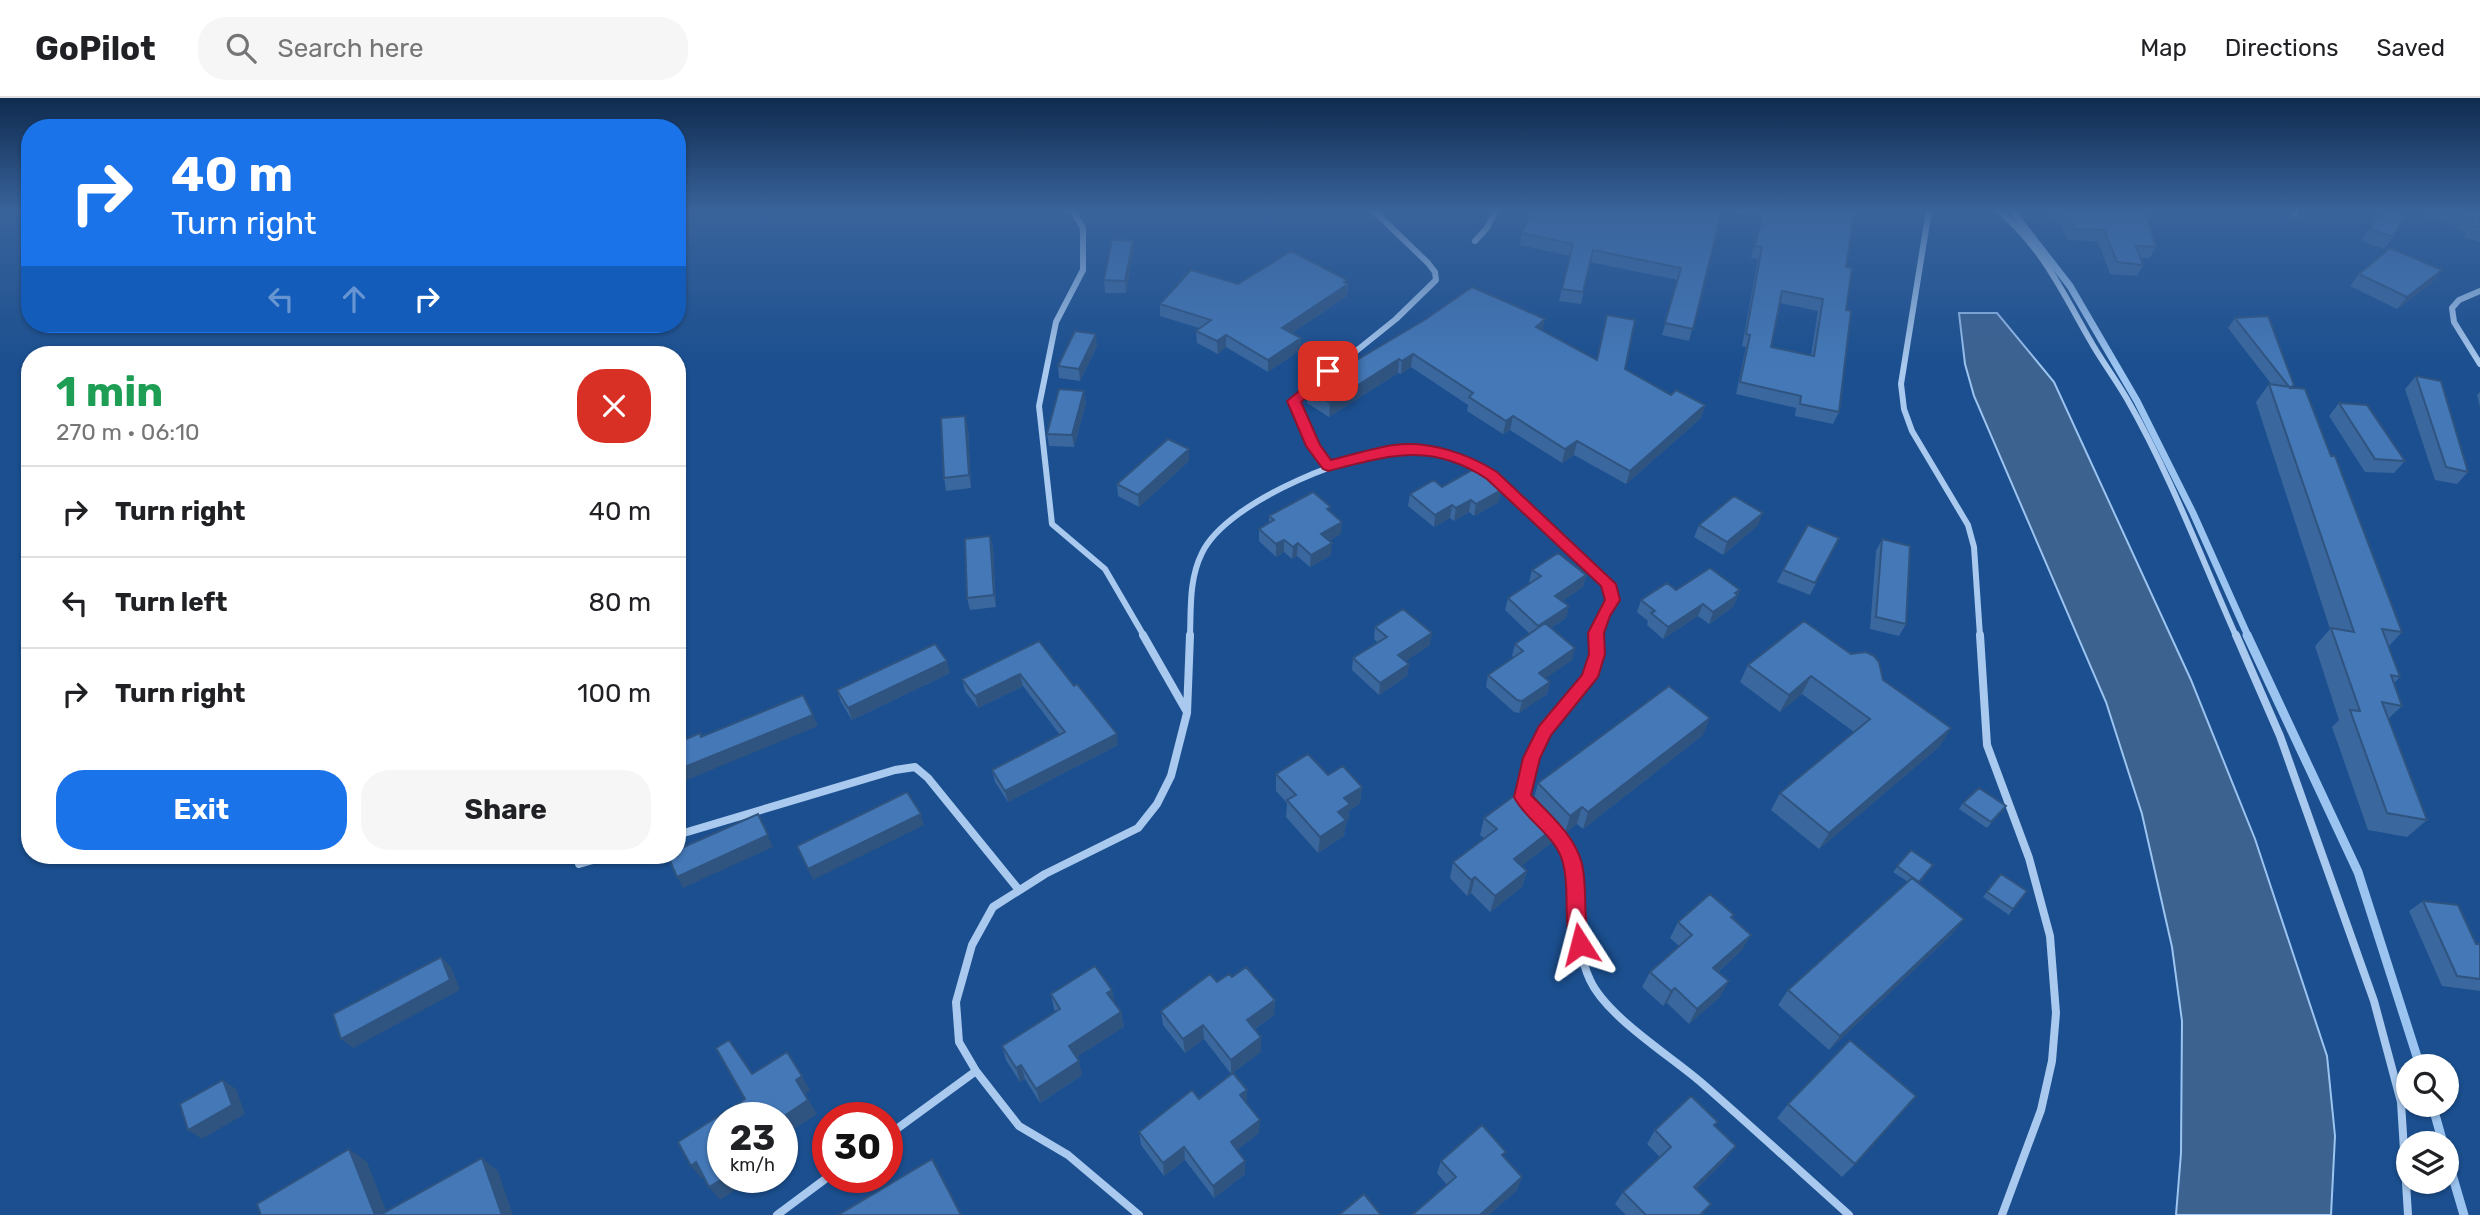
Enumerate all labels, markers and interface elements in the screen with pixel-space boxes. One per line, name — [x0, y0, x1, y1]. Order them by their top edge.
search box — [198, 17, 688, 80]
text: GoPilot — [35, 29, 156, 68]
icon: search — [222, 29, 260, 67]
text: Search here — [278, 33, 423, 64]
text: Map — [2140, 34, 2187, 62]
text: Directions — [2225, 34, 2338, 62]
text: Saved — [2376, 34, 2445, 62]
text: 40 m — [171, 145, 293, 203]
icon: right — [56, 147, 147, 238]
text: Turn right — [171, 204, 316, 242]
icon: left — [262, 280, 300, 318]
icon: ahead — [335, 280, 373, 318]
icon: right — [408, 280, 446, 318]
pin — [1298, 341, 1358, 401]
icon: arrive — [1309, 352, 1347, 390]
text: 1 min — [56, 367, 163, 417]
button: close — [577, 369, 651, 443]
text: 270 m · 06:10 — [56, 418, 200, 446]
icon: right — [56, 493, 94, 531]
text: Turn right — [115, 496, 245, 527]
text: 40 m — [589, 496, 651, 527]
icon: left — [56, 584, 94, 622]
text: Turn left — [115, 587, 227, 618]
text: 80 m — [588, 587, 651, 618]
icon: right — [56, 675, 94, 713]
text: Turn right — [115, 678, 245, 709]
text: 100 m — [577, 678, 651, 709]
button: Exit — [56, 770, 347, 850]
button: Share — [361, 770, 651, 850]
position arrow — [1543, 907, 1617, 981]
map controls — [2396, 1054, 2459, 1194]
button: search — [2396, 1054, 2459, 1117]
speed limit sign: 30 — [812, 1102, 903, 1193]
text: 23 — [730, 1117, 775, 1159]
button: layers — [2396, 1131, 2459, 1194]
text: km/h — [730, 1154, 775, 1176]

